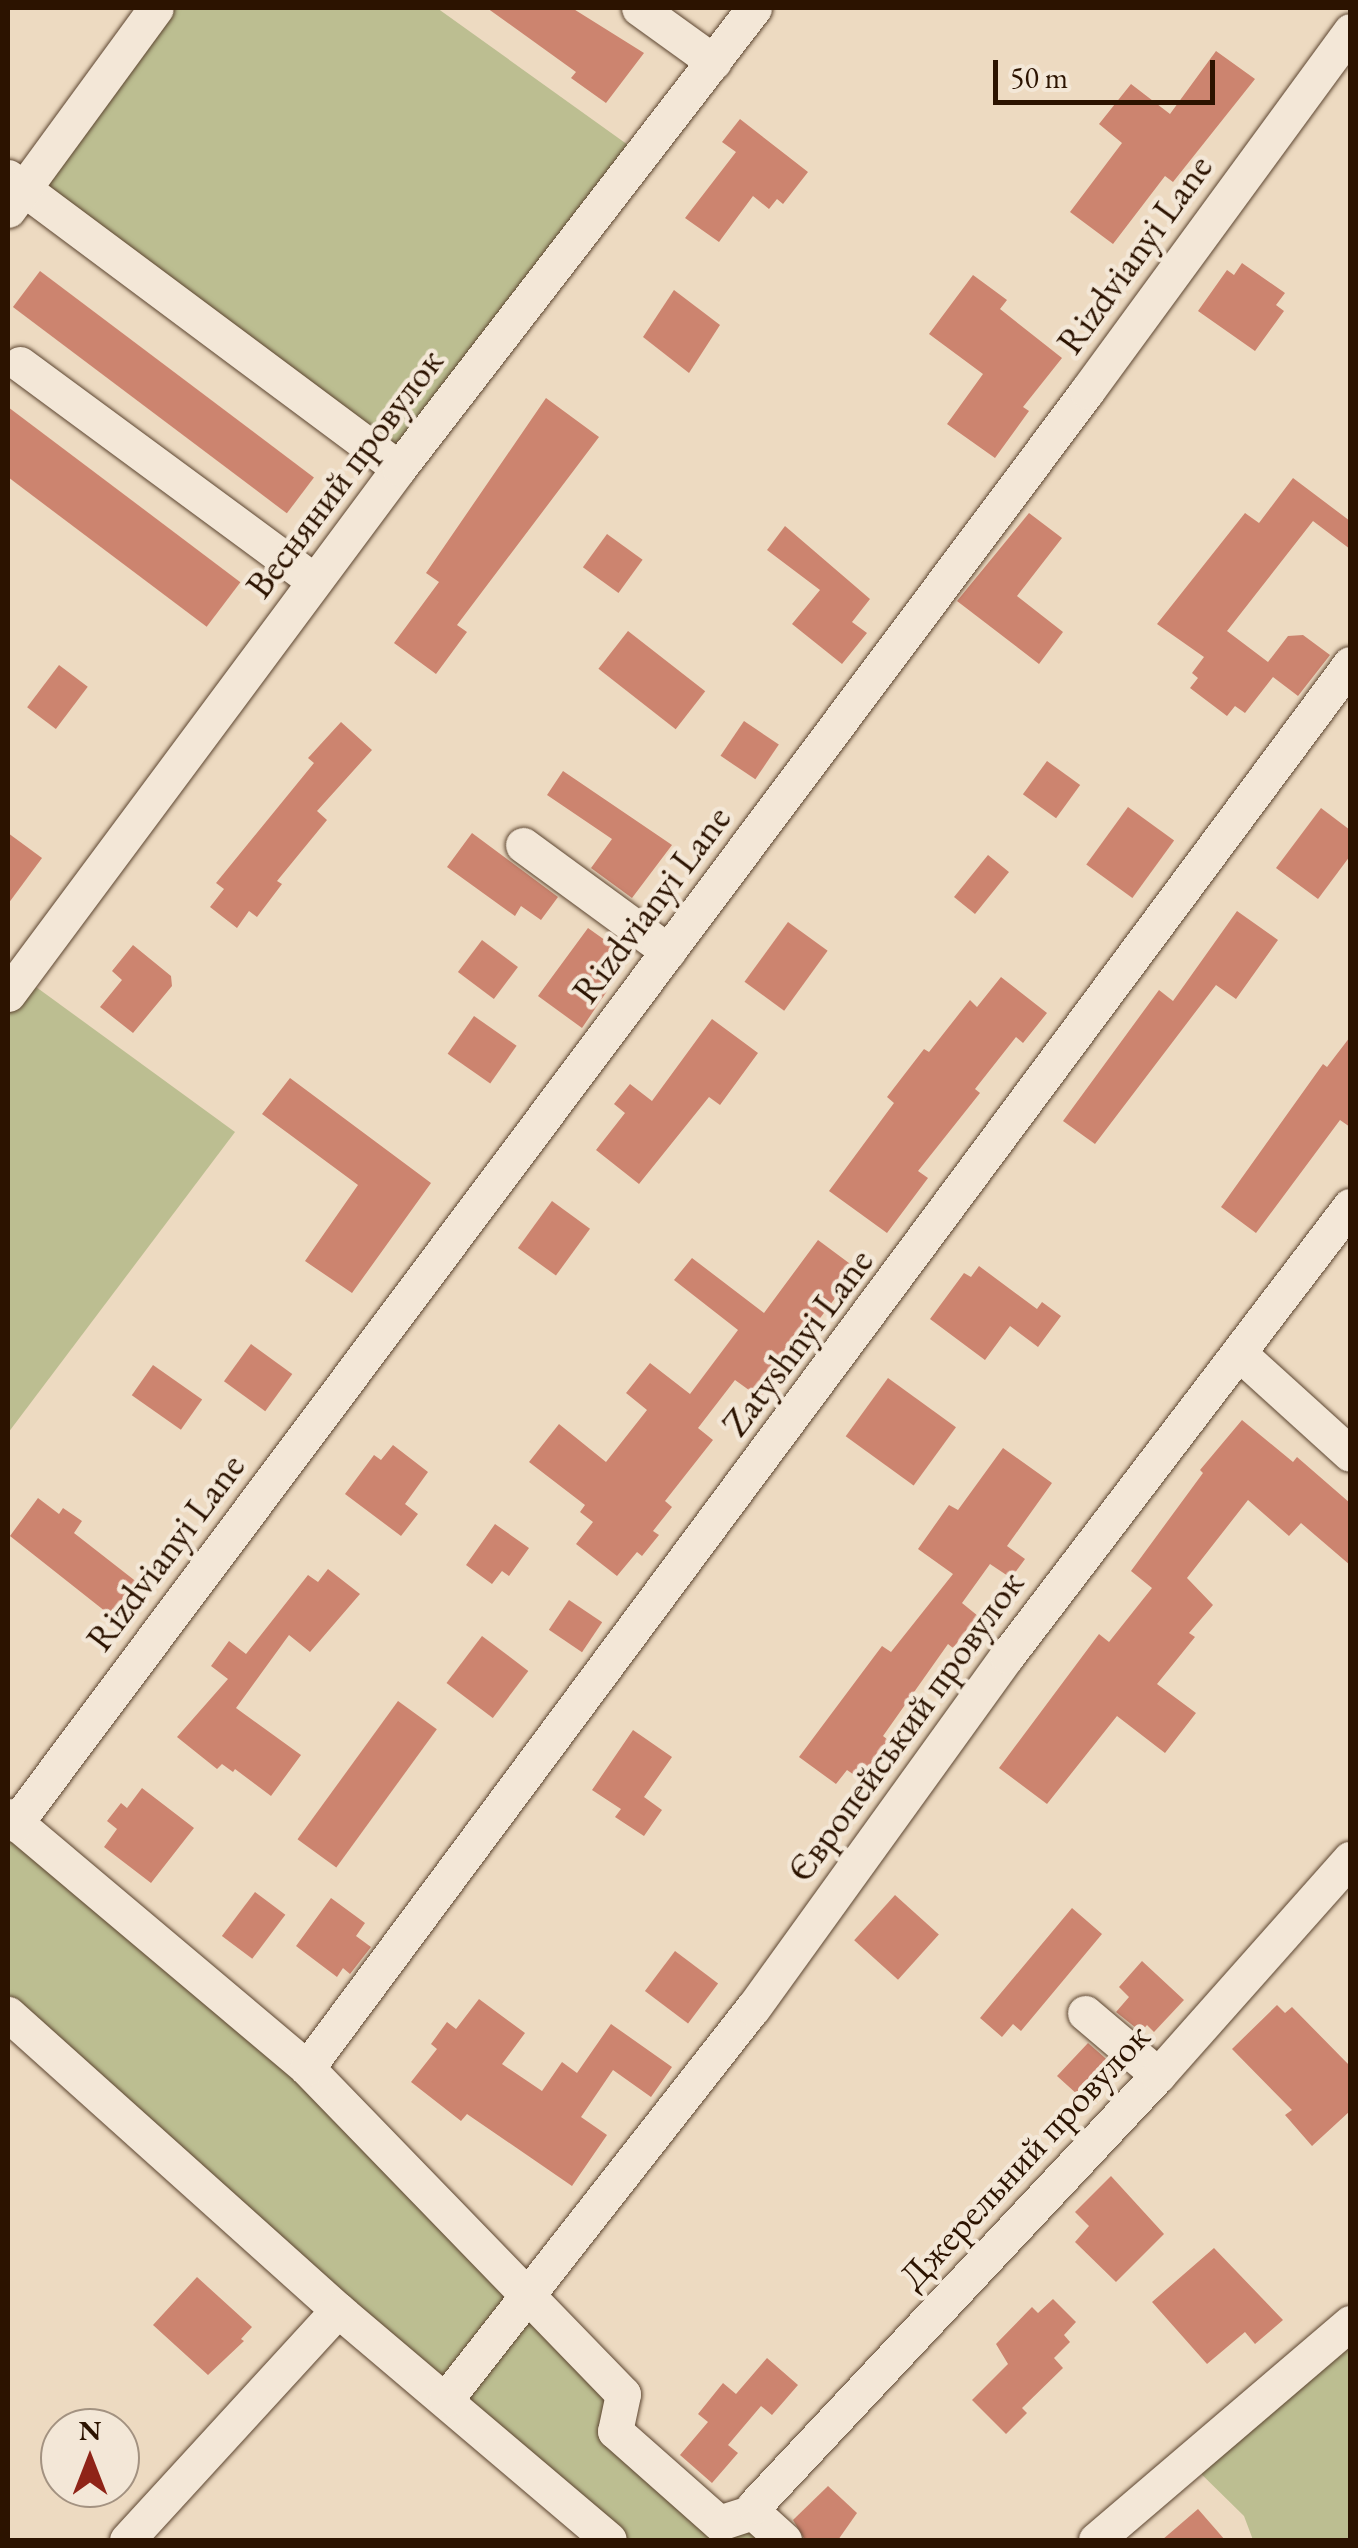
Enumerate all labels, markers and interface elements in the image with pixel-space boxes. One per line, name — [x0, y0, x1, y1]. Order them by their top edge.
scale bar — [998, 40, 1220, 102]
text: 50 m — [1010, 58, 1068, 97]
street label: Rizdvianyi Lane — [1046, 145, 1222, 363]
street label: Весняний провулок — [235, 339, 453, 607]
street label: Rizdvianyi Lane — [562, 796, 740, 1012]
street label: Zatyshnyi Lane — [712, 1239, 882, 1445]
street label: Rizdvianyi Lane — [76, 1444, 254, 1660]
street label: Європейський провулок — [777, 1562, 1033, 1890]
street label: Джерельний провулок — [889, 2014, 1159, 2298]
north arrow — [40, 2408, 140, 2508]
text: N — [79, 2412, 101, 2448]

